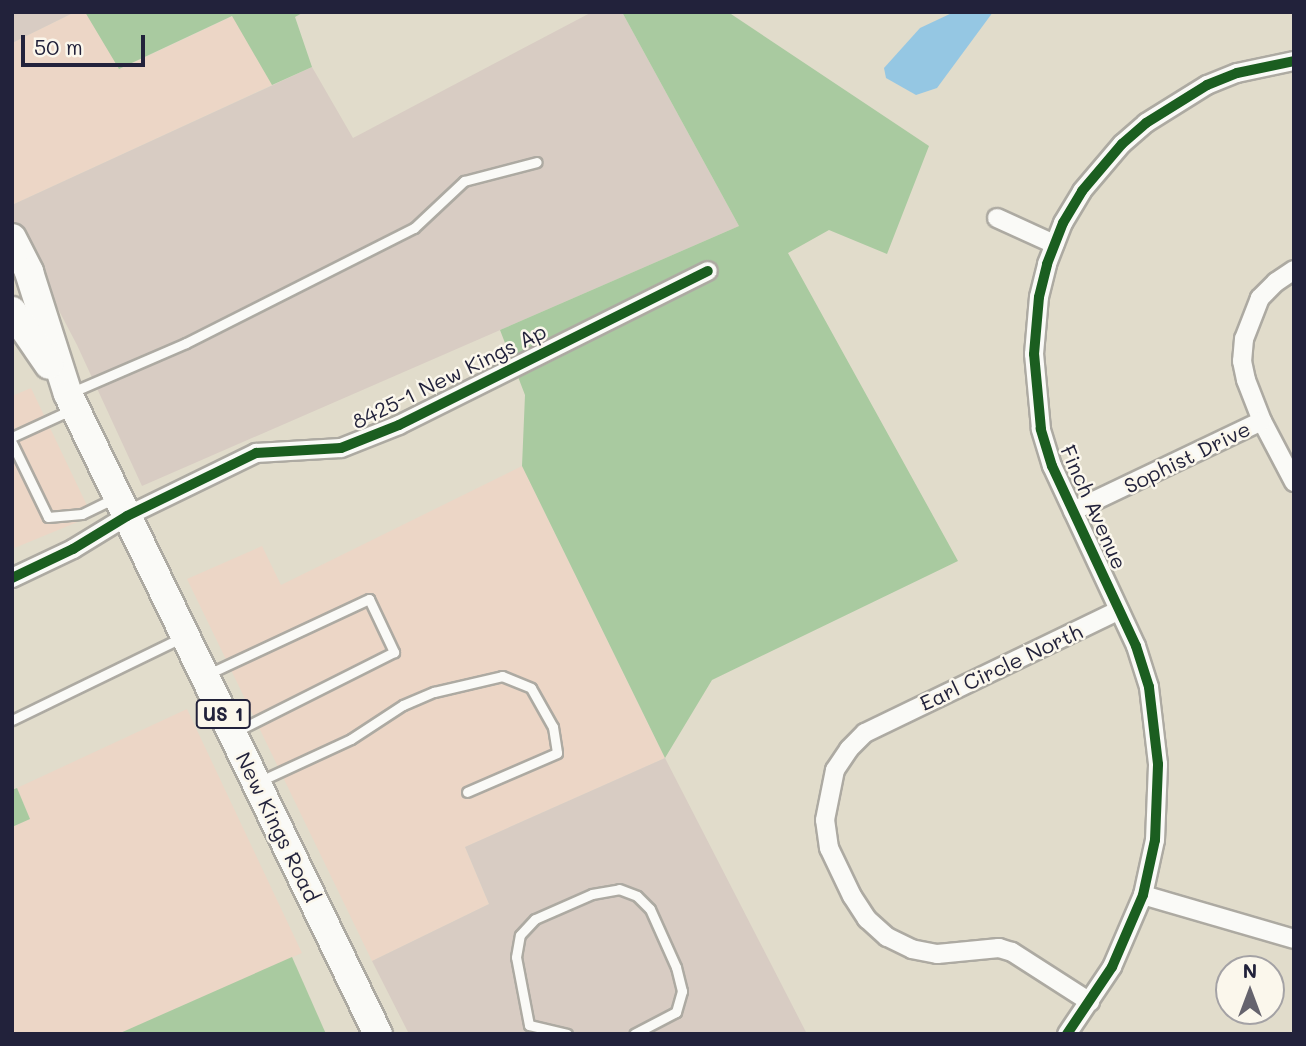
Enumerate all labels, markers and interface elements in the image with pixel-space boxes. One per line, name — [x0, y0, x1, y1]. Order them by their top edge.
scale bar — [24, 21, 149, 65]
text: 50 m — [34, 33, 83, 60]
street label: 8425-1 New Kings Ap — [348, 318, 550, 434]
street label: Sophist Drive — [1120, 416, 1254, 498]
street label: Finch Avenue — [1055, 441, 1133, 573]
street label: Earl Circle North — [916, 618, 1086, 716]
road number: US 1 — [195, 698, 251, 730]
street label: New Kings Road — [231, 748, 325, 906]
north arrow — [1215, 955, 1285, 1025]
text: N — [1243, 958, 1257, 983]

